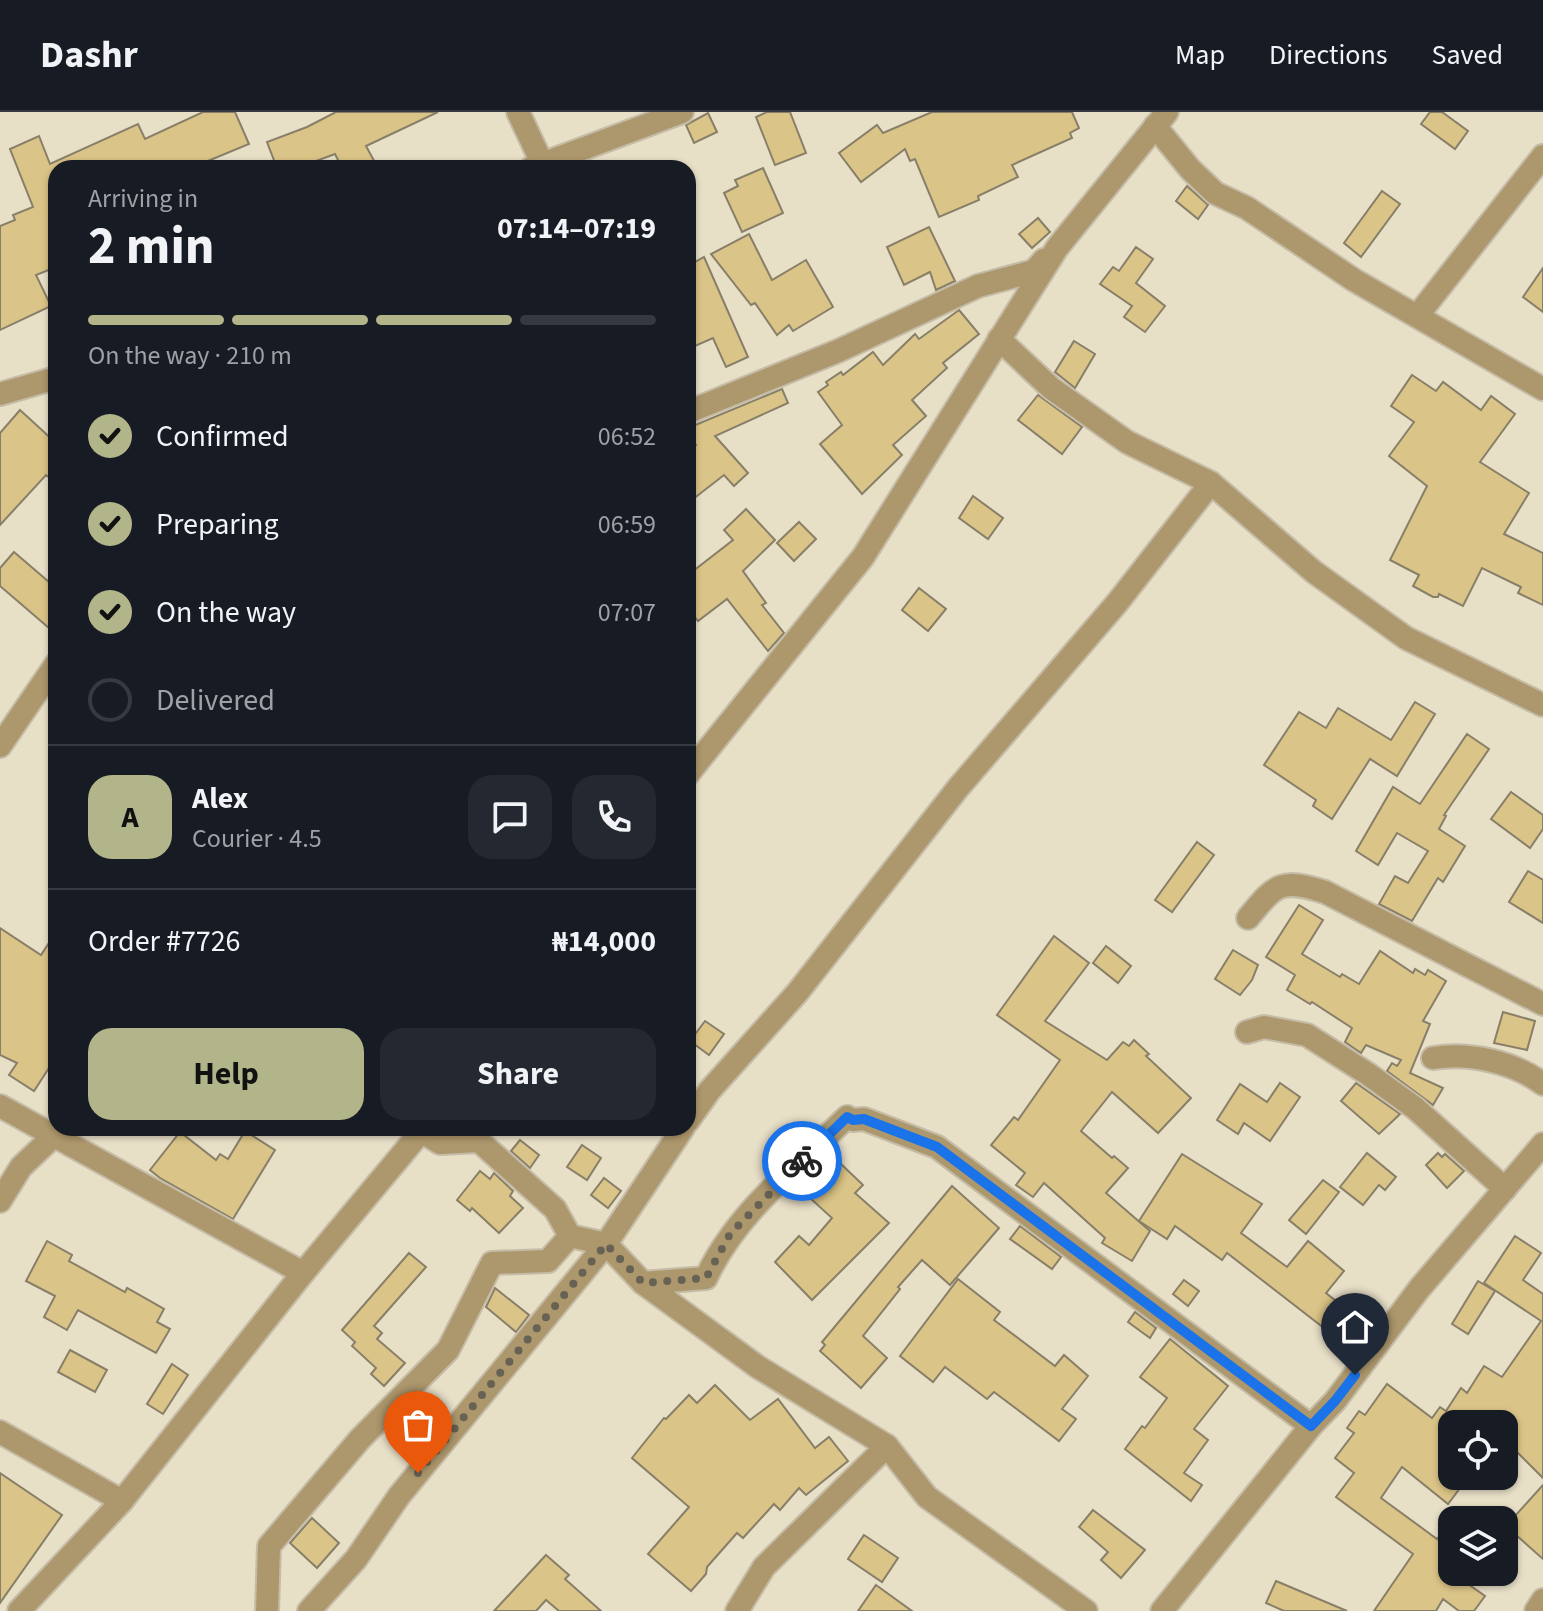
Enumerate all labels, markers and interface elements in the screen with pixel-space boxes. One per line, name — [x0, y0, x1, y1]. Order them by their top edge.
text: Dashr — [40, 28, 138, 82]
text: Map — [1175, 35, 1225, 75]
text: Directions — [1269, 35, 1388, 75]
text: Saved — [1432, 35, 1503, 75]
text: Arriving in — [88, 180, 198, 217]
text: 07:14–07:19 — [497, 207, 656, 250]
text: 2 min — [88, 210, 215, 284]
text: On the way · 210 m — [88, 337, 292, 374]
icon: check — [88, 414, 132, 458]
text: Confirmed — [156, 415, 289, 458]
text: 06:52 — [598, 418, 656, 455]
icon: check — [88, 502, 132, 546]
text: Preparing — [156, 503, 279, 546]
text: 06:59 — [598, 506, 656, 543]
icon: check — [88, 590, 132, 634]
text: On the way — [156, 591, 296, 634]
text: 07:07 — [598, 594, 656, 631]
text: Delivered — [156, 679, 275, 722]
button: chat — [468, 775, 552, 859]
button: phone — [572, 775, 656, 859]
text: Alex — [192, 777, 248, 820]
text: A — [121, 796, 139, 839]
text: Courier · 4.5 — [192, 820, 322, 857]
text: Order #7726 — [88, 920, 241, 963]
text: ₦14,000 — [552, 920, 656, 963]
button: Help — [88, 1028, 364, 1120]
button: Share — [380, 1028, 656, 1120]
courier — [762, 1121, 842, 1201]
icon: bike — [780, 1139, 824, 1183]
pin — [1321, 1293, 1389, 1375]
icon: home — [1333, 1305, 1377, 1349]
pin — [384, 1391, 452, 1473]
icon: bag — [396, 1403, 440, 1447]
map controls — [1438, 1410, 1518, 1586]
button: locate — [1438, 1410, 1518, 1490]
button: layers — [1438, 1506, 1518, 1586]

